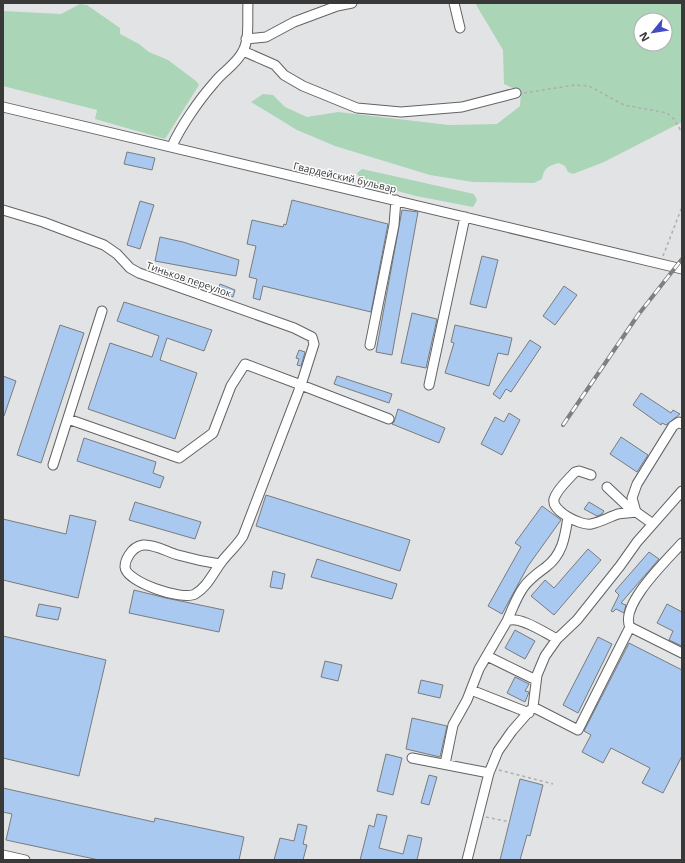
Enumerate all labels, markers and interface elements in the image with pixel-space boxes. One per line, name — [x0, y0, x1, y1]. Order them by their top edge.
north arrow — [633, 12, 673, 52]
text: N — [635, 30, 653, 45]
street label: Гвардейский бульвар — [292, 158, 398, 196]
street label: Тиньков переулок — [145, 258, 234, 300]

